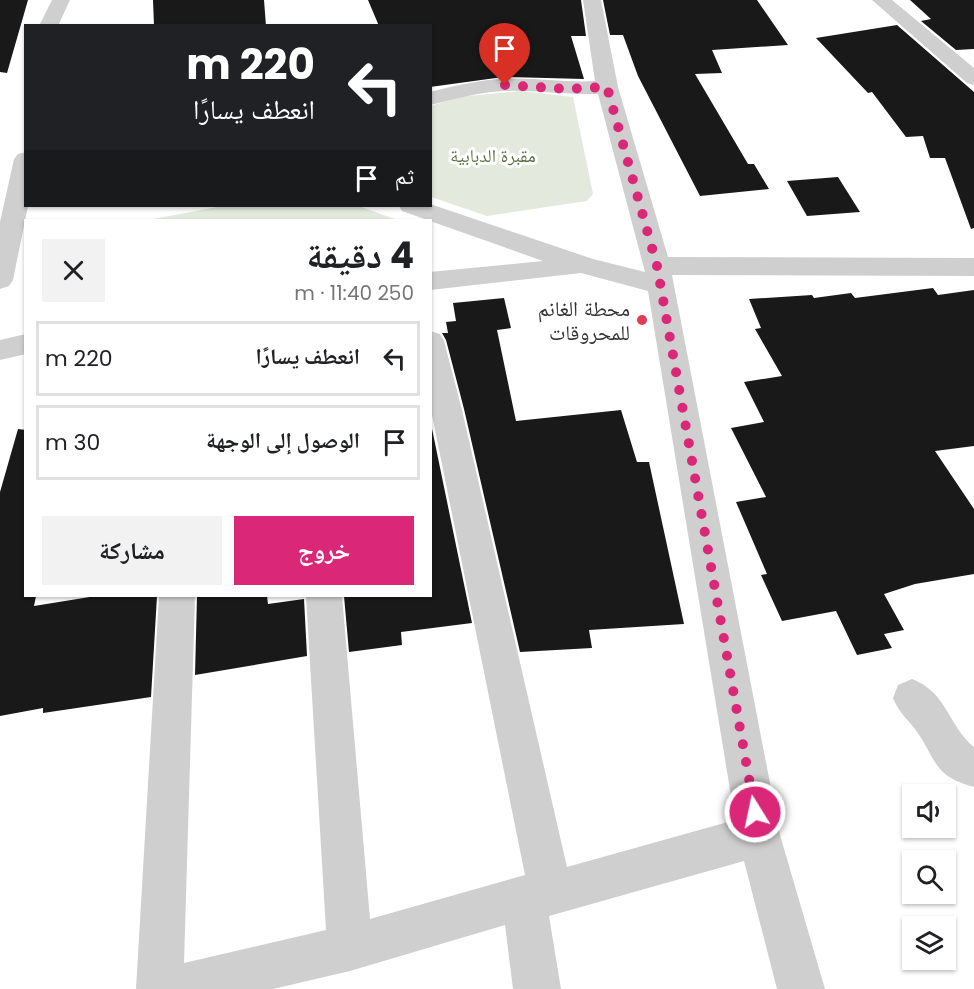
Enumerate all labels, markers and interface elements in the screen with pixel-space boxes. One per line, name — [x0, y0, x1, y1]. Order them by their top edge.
pin — [479, 23, 530, 85]
icon: arrive — [488, 32, 521, 65]
text: 220 m — [186, 35, 315, 94]
icon: left — [336, 48, 414, 126]
text: انعطف يسارًا — [193, 91, 315, 128]
park label: مقبرة الدبابية — [450, 143, 536, 168]
text: ثم — [395, 161, 414, 192]
icon: arrive — [350, 162, 383, 195]
text: 4 دقيقة — [306, 230, 414, 281]
button: close — [42, 239, 105, 302]
text: 250 m · 11:40 — [294, 279, 414, 307]
place label: محطة الغانم للمحروقات — [538, 294, 630, 347]
marker: محطة الغانم للمحروقات — [635, 313, 649, 327]
text: انعطف يسارًا — [256, 341, 360, 372]
icon: left — [378, 342, 411, 375]
text: 220 m — [45, 343, 113, 374]
text: الوصول إلى الوجهة — [206, 425, 360, 456]
icon: arrive — [378, 426, 411, 459]
text: 30 m — [45, 427, 100, 458]
button: مشاركة — [42, 516, 222, 585]
button: خروج — [234, 516, 414, 585]
position arrow — [723, 780, 787, 844]
map controls — [902, 784, 956, 970]
button: sound — [902, 784, 956, 838]
button: search — [902, 850, 956, 904]
button: layers — [902, 916, 956, 970]

